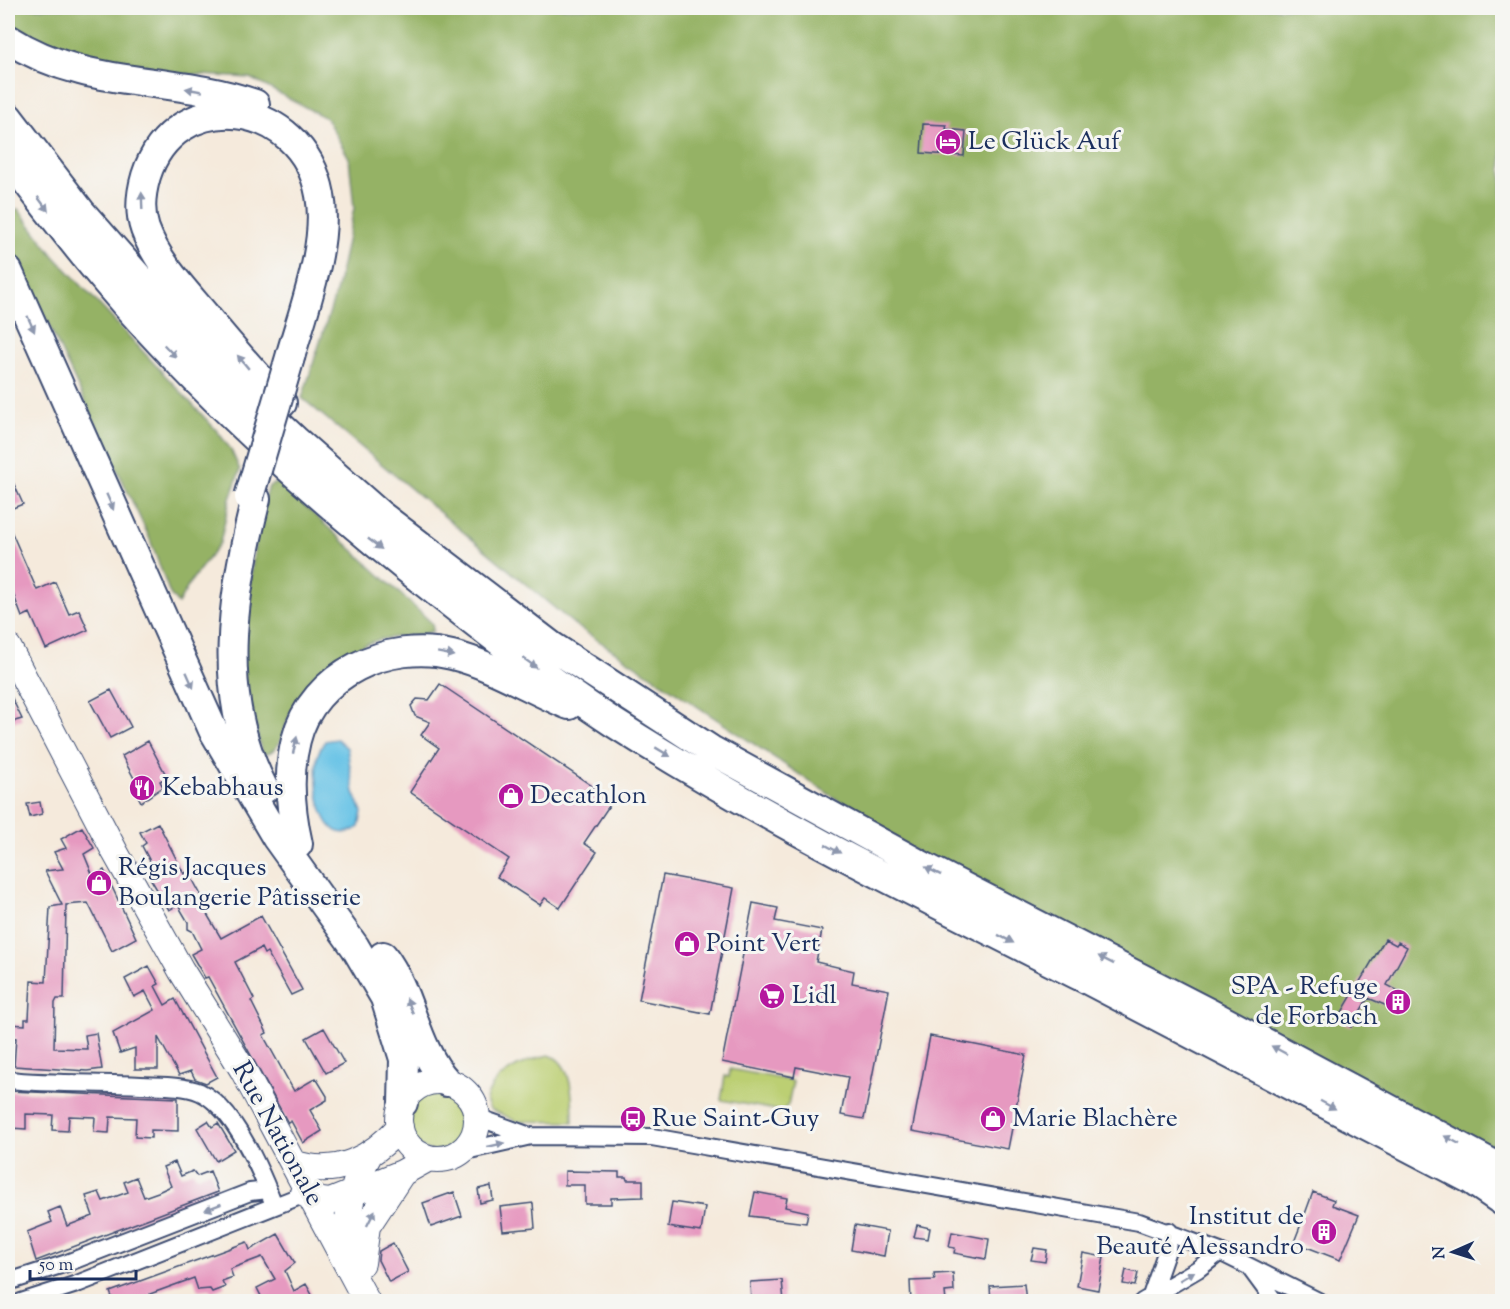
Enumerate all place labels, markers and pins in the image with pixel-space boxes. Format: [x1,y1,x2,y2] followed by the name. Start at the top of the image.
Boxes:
[968,124,1121,161] place label: Le Glück Auf
[933,127,963,157] hotel icon: Le Glück Auf
[162,770,284,807] place label: Kebabhaus
[127,773,157,803] restaurant icon: Kebabhaus
[530,778,647,815] place label: Decathlon
[496,781,526,811] shop icon: Decathlon
[118,850,361,917] place label: Régis Jacques Boulangerie Pâtisserie
[84,868,114,898] shop icon: Régis Jacques Boulangerie Pâtisserie
[706,926,820,963] place label: Point Vert
[672,929,702,959] shop icon: Point Vert
[1231,969,1378,1036] place label: SPA - Refuge de Forbach
[792,978,837,1015] place label: Lidl
[757,981,787,1011] supermarket icon: Lidl
[1383,987,1413,1017] building icon: SPA - Refuge de Forbach
[652,1101,819,1138] place label: Rue Saint-Guy
[1012,1101,1178,1138] place label: Marie Blachère
[618,1104,648,1134] bus stop icon: Rue Saint-Guy
[978,1104,1008,1134] shop icon: Marie Blachère
[1096,1199,1304,1266] place label: Institut de Beauté Alessandro
[1309,1217,1339,1247] building icon: Institut de Beauté Alessandro

